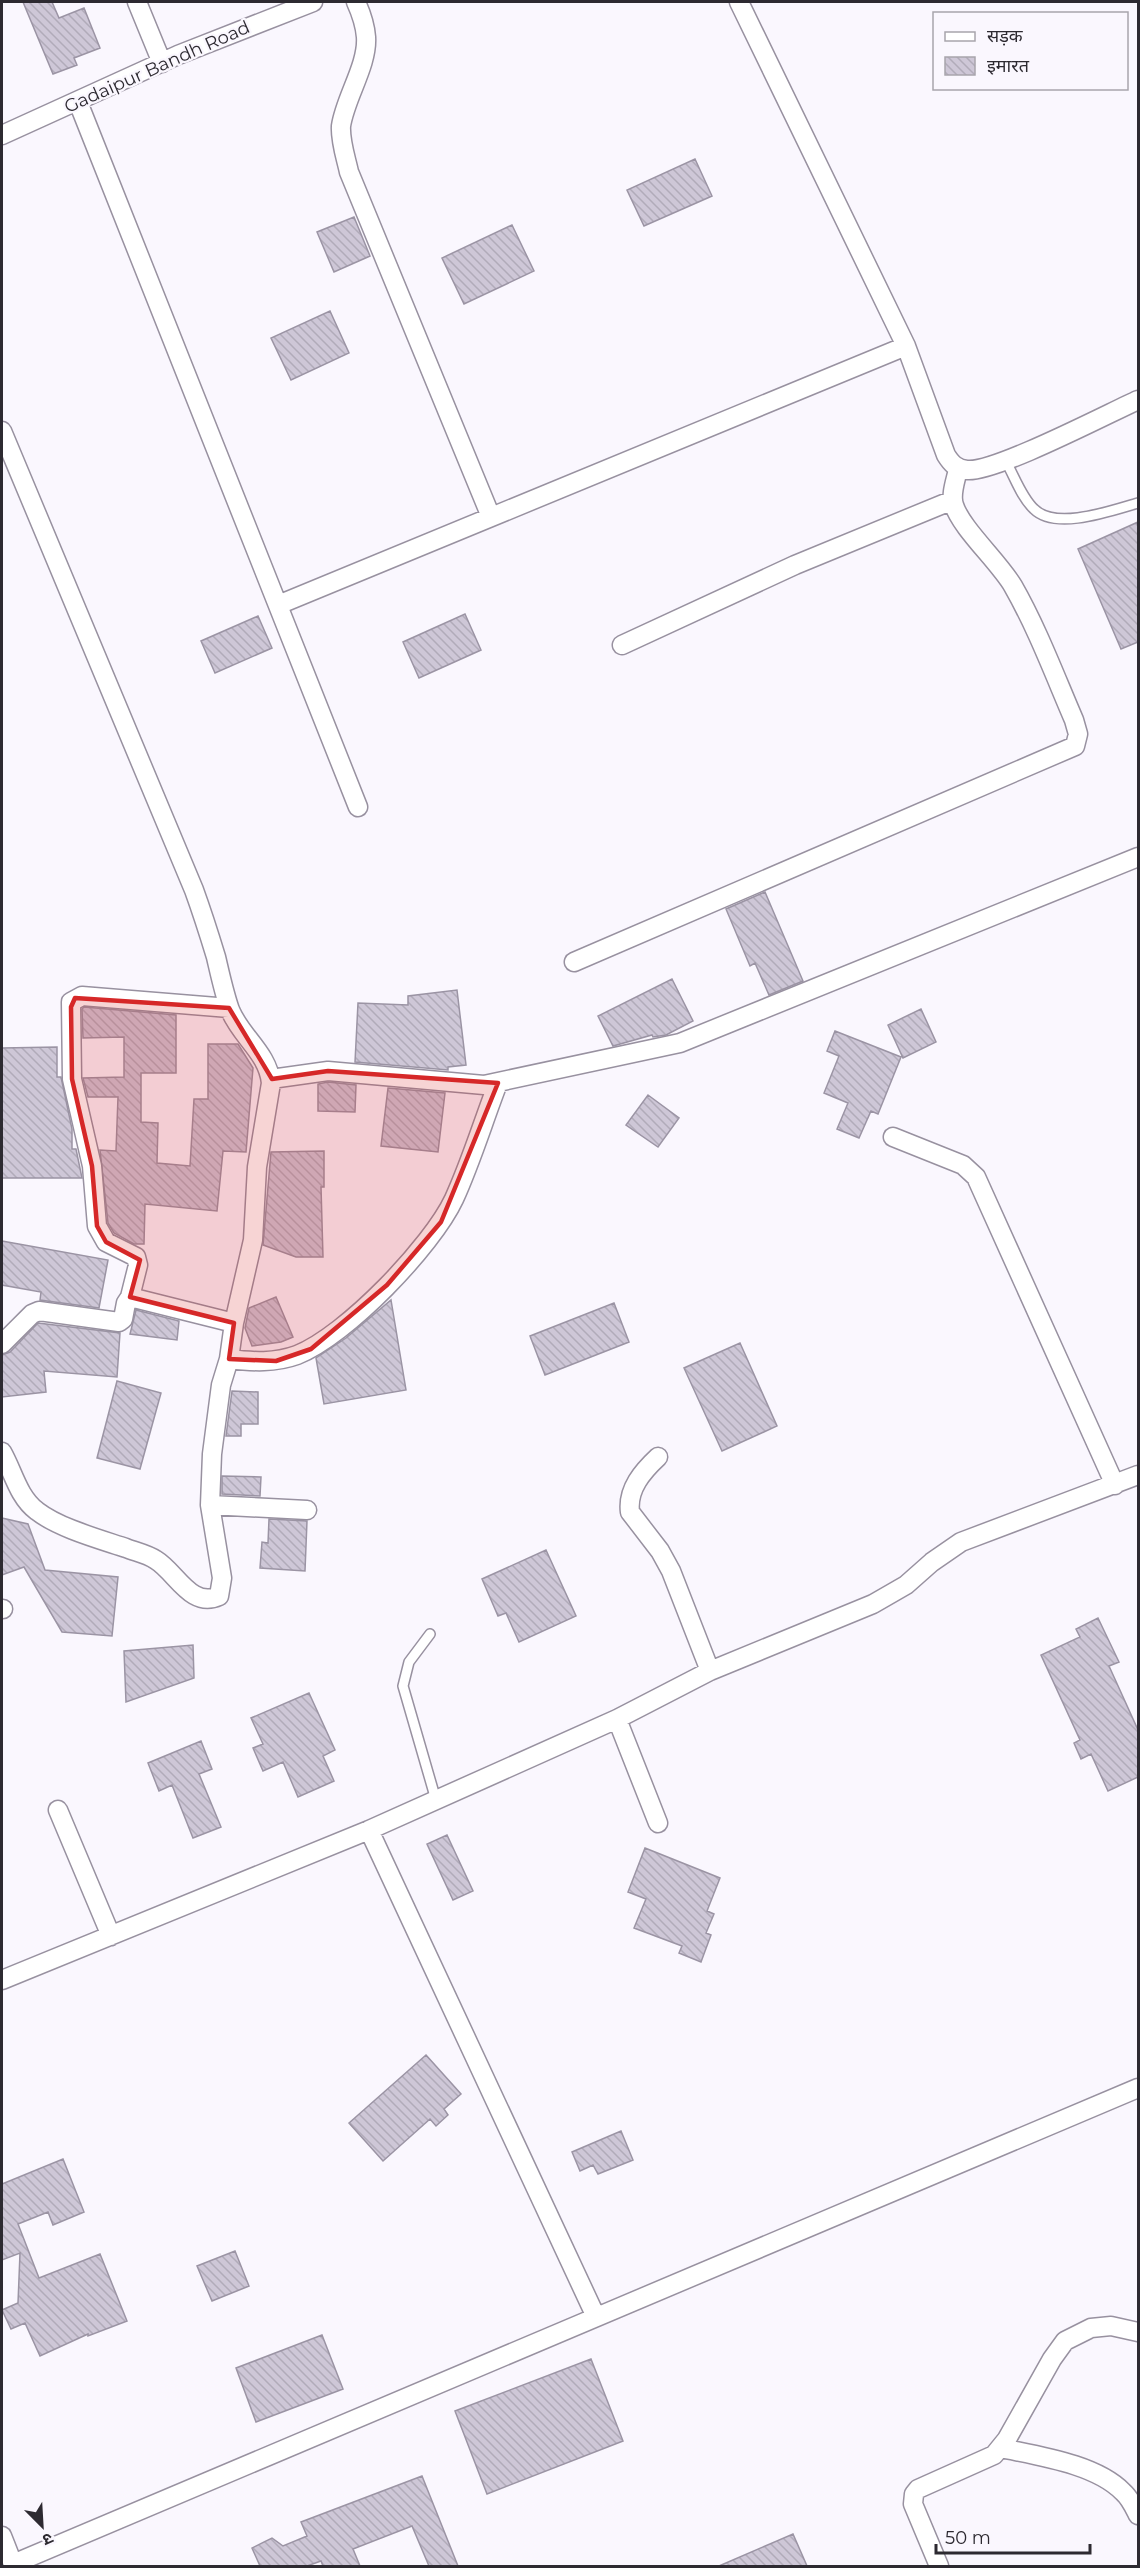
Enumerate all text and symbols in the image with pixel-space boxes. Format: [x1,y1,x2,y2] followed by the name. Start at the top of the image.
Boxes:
[933,12,1128,90] legend
[61,16,253,118] street label: Gadaipur Bandh Road
[987,25,1024,47] text: सड़क
[987,55,1030,77] text: इमारत
[12,2496,72,2556] north arrow
[936,2517,1090,2555] scale bar
[945,2527,991,2549] text: 50 m
[39,2529,56,2550] text: उ

